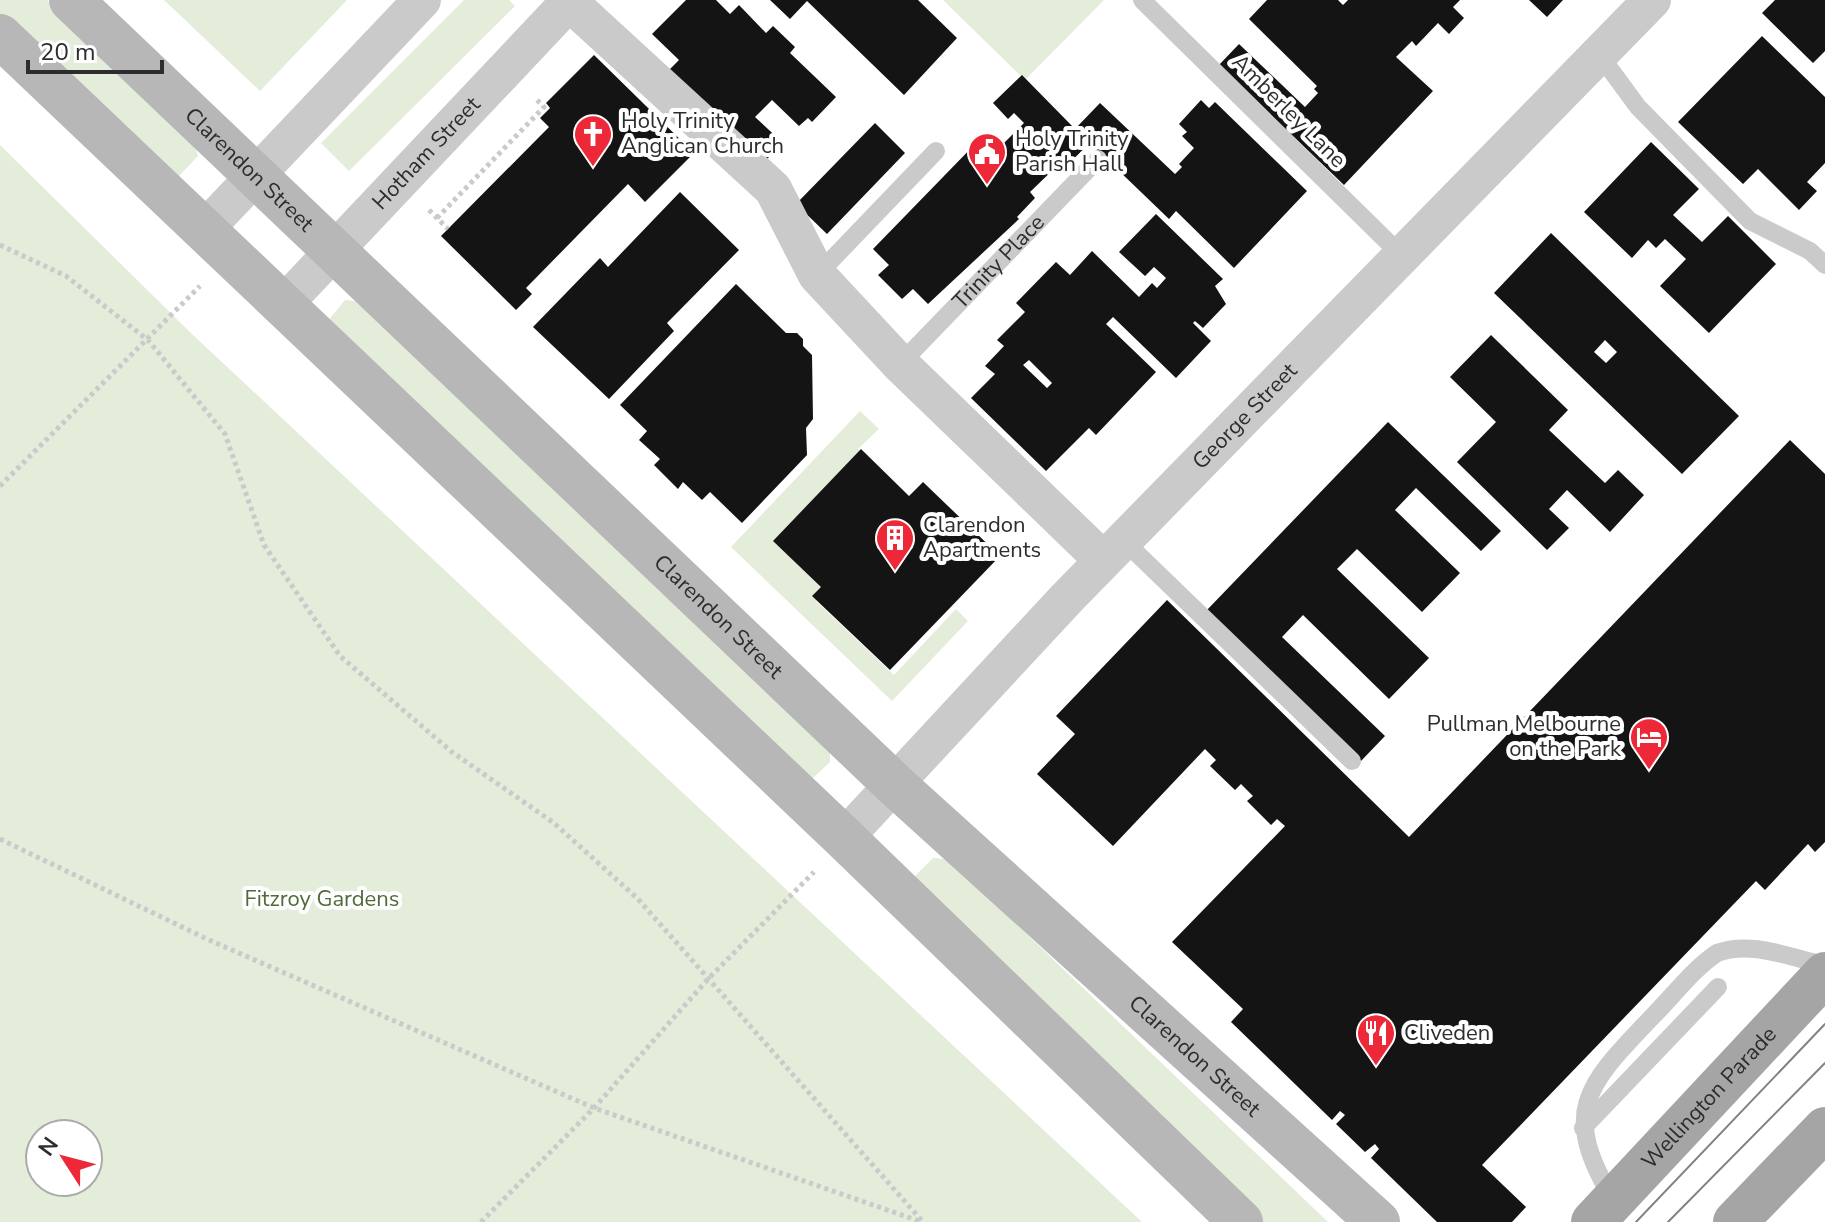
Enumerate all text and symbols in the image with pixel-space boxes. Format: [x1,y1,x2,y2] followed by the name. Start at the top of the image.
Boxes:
[28,24,162,74] scale bar
[40,36,96,68] text: 20 m
[1225,47,1353,175] street label: Amberley Lane
[365,90,487,216] street label: Hotham Street
[178,101,321,239] street label: Clarendon Street
[621,106,784,161] place label: Holy Trinity Anglican Church
[572,113,614,168] church icon: Holy Trinity Anglican Church
[1015,124,1129,179] place label: Holy Trinity Parish Hall
[966,131,1008,186] public building icon: Holy Trinity Parish Hall
[946,208,1051,316] street label: Trinity Place
[1186,356,1304,476] street label: George Street
[923,510,1041,565] place label: Clarendon Apartments
[874,517,916,572] building icon: Clarendon Apartments
[647,548,790,686] street label: Clarendon Street
[1427,709,1622,764] place label: Pullman Melbourne on the Park
[1628,716,1670,771] hotel icon: Pullman Melbourne on the Park
[245,884,399,914] park label: Fitzroy Gardens
[1122,988,1267,1124] street label: Clarendon Street
[1355,1012,1397,1067] restaurant icon: Cliveden
[1404,1018,1490,1048] place label: Cliveden
[1635,1020,1783,1176] street label: Wellington Parade
[24,1118,104,1198] north arrow
[32,1131,66,1162] text: N

